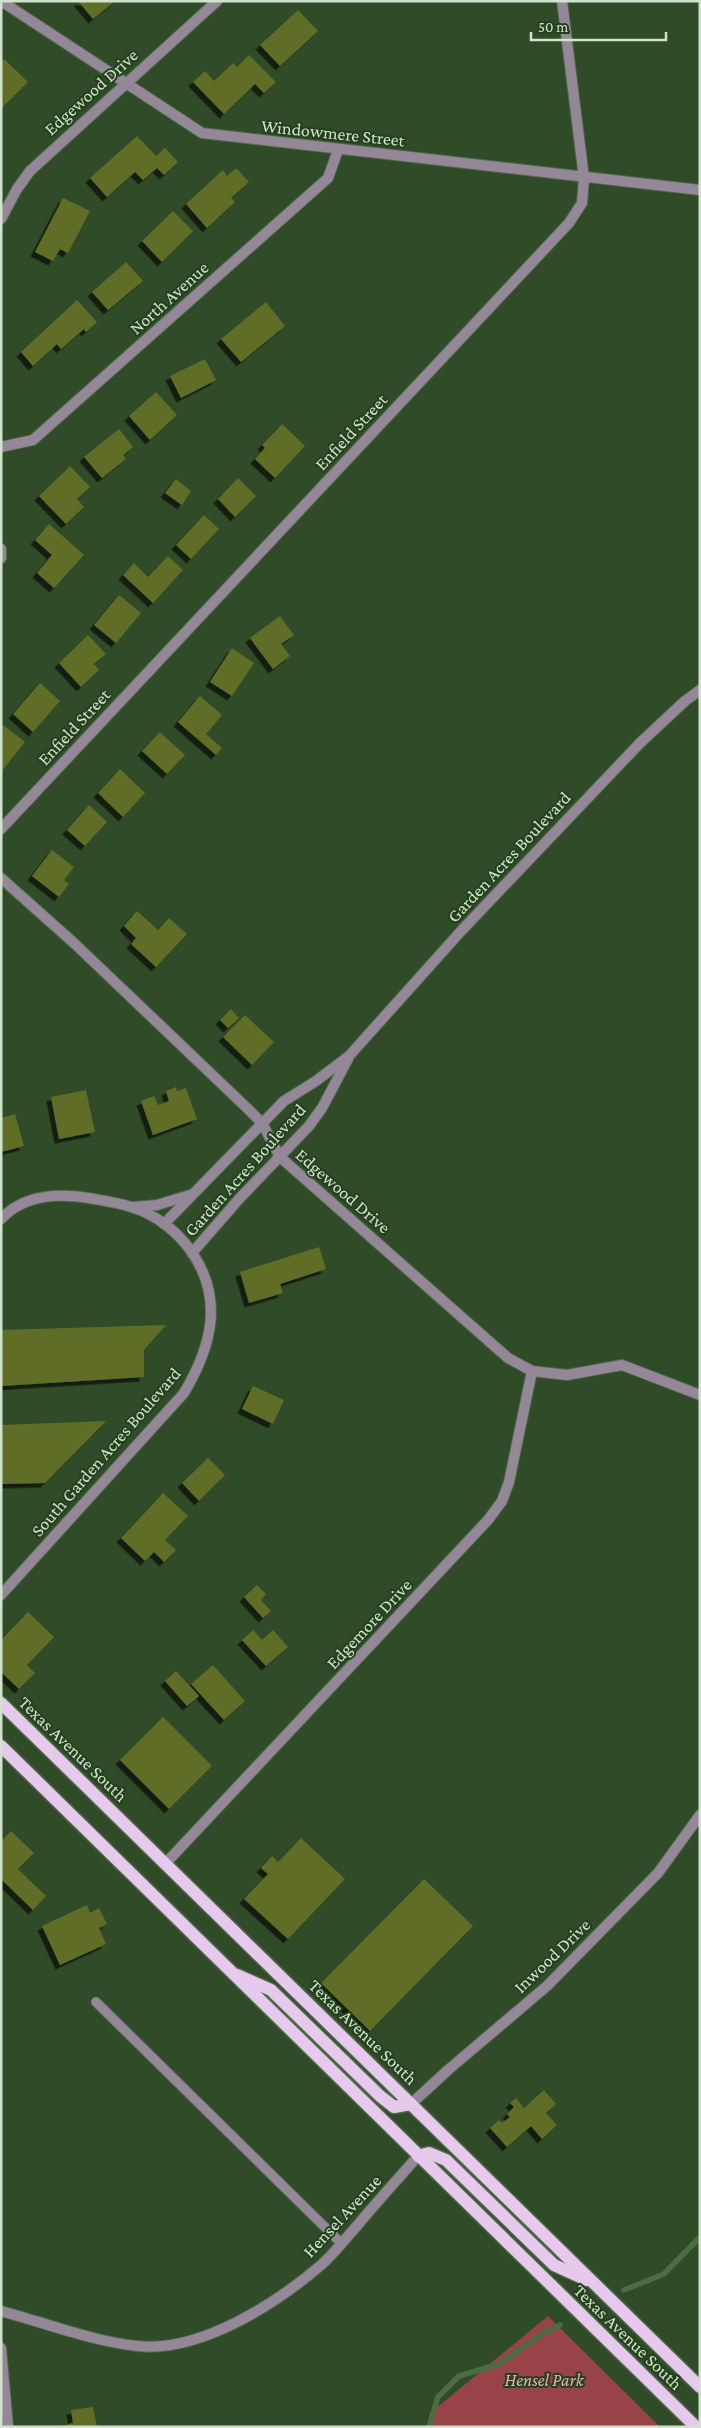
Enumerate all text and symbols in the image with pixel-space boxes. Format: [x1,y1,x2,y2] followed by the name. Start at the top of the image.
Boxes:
[531,10,666,42] scale bar
[538,19,568,35] text: 50 m
[40,45,142,139] street label: Edgewood Drive
[260,116,407,151] street label: Windowmere Street
[125,257,213,339] street label: North Avenue
[311,389,392,474] street label: Enfield Street
[34,684,115,769] street label: Enfield Street
[443,787,575,926] street label: Garden Acres Boulevard
[180,1099,310,1240] street label: Garden Acres Boulevard
[292,1145,394,1238] street label: Edgewood Drive
[27,1363,185,1540] street label: South Garden Acres Boulevard
[322,1575,416,1673] street label: Edgemore Drive
[15,1692,132,1806] street label: Texas Avenue South
[510,1915,594,1997] street label: Inwood Drive
[305,1975,422,2089] street label: Texas Avenue South
[299,2171,385,2261] street label: Hensel Avenue
[570,2280,687,2394] street label: Texas Avenue South
[504,2370,585,2390] park label: Hensel Park

